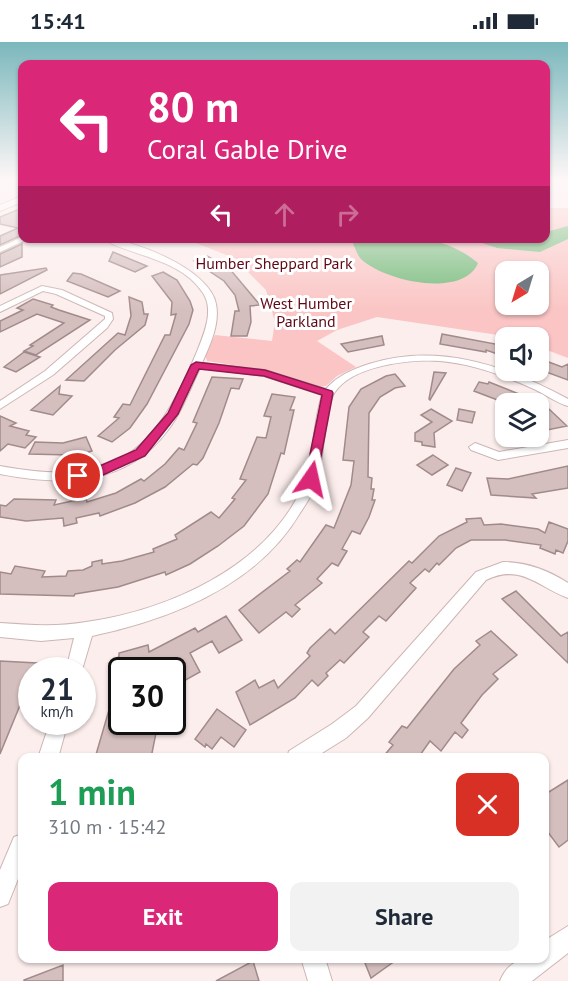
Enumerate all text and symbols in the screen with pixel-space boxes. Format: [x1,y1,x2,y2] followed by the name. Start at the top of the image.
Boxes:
[30,7,86,35] text: 15:41
[147,79,239,134] text: 80 m
[48,84,126,162] icon: left
[147,132,347,166] text: Coral Gable Drive
[205,198,238,231] icon: left
[268,198,301,231] icon: ahead
[331,198,364,231] icon: right
[195,253,353,273] park label: Humber Sheppard Park
[495,261,549,315] north arrow
[495,261,549,447] map controls
[260,293,352,331] park label: West Humber Parkland
[495,327,549,381] button: sound
[495,393,549,447] button: layers
[279,447,343,511] position arrow
[52,450,103,501] pin
[61,459,94,492] icon: arrive
[108,657,186,735] speed limit sign: 30
[40,669,74,708] text: 21
[41,702,73,721] text: km/h
[48,768,136,815] text: 1 min
[456,773,519,836] button: close
[48,814,166,840] text: 310 m · 15:42
[48,882,278,951] button: Exit
[290,882,519,951] button: Share

